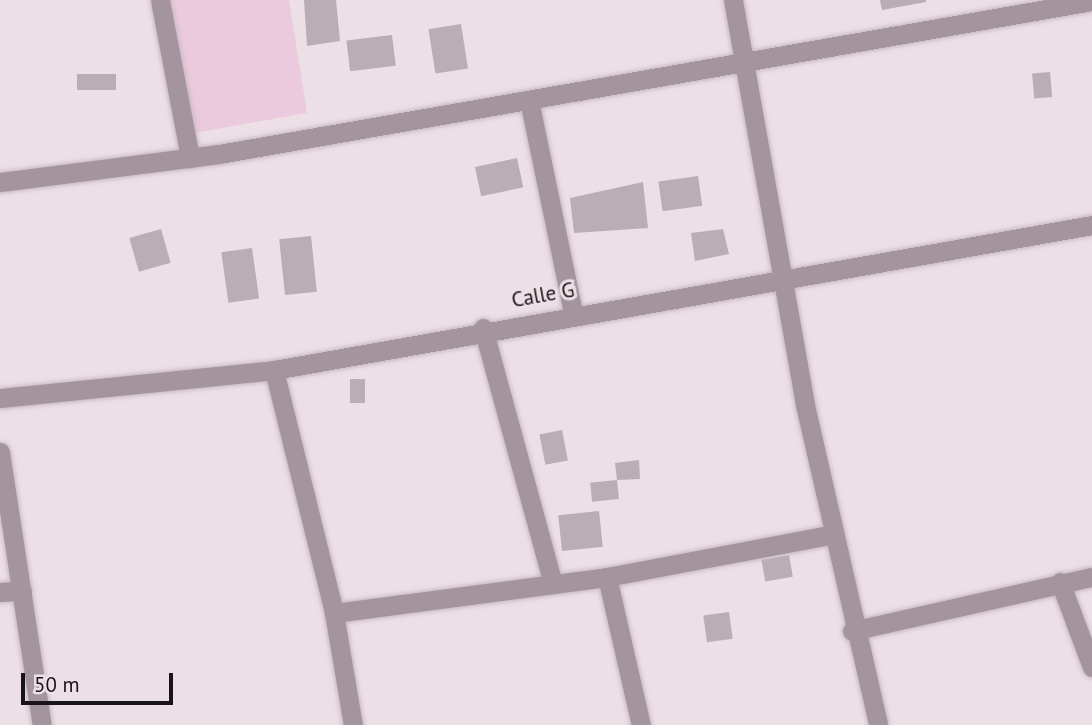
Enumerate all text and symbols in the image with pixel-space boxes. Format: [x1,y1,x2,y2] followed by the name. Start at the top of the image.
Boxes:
[510,277,576,313] street label: Calle G
[24,658,177,702] scale bar
[34,671,80,698] text: 50 m

